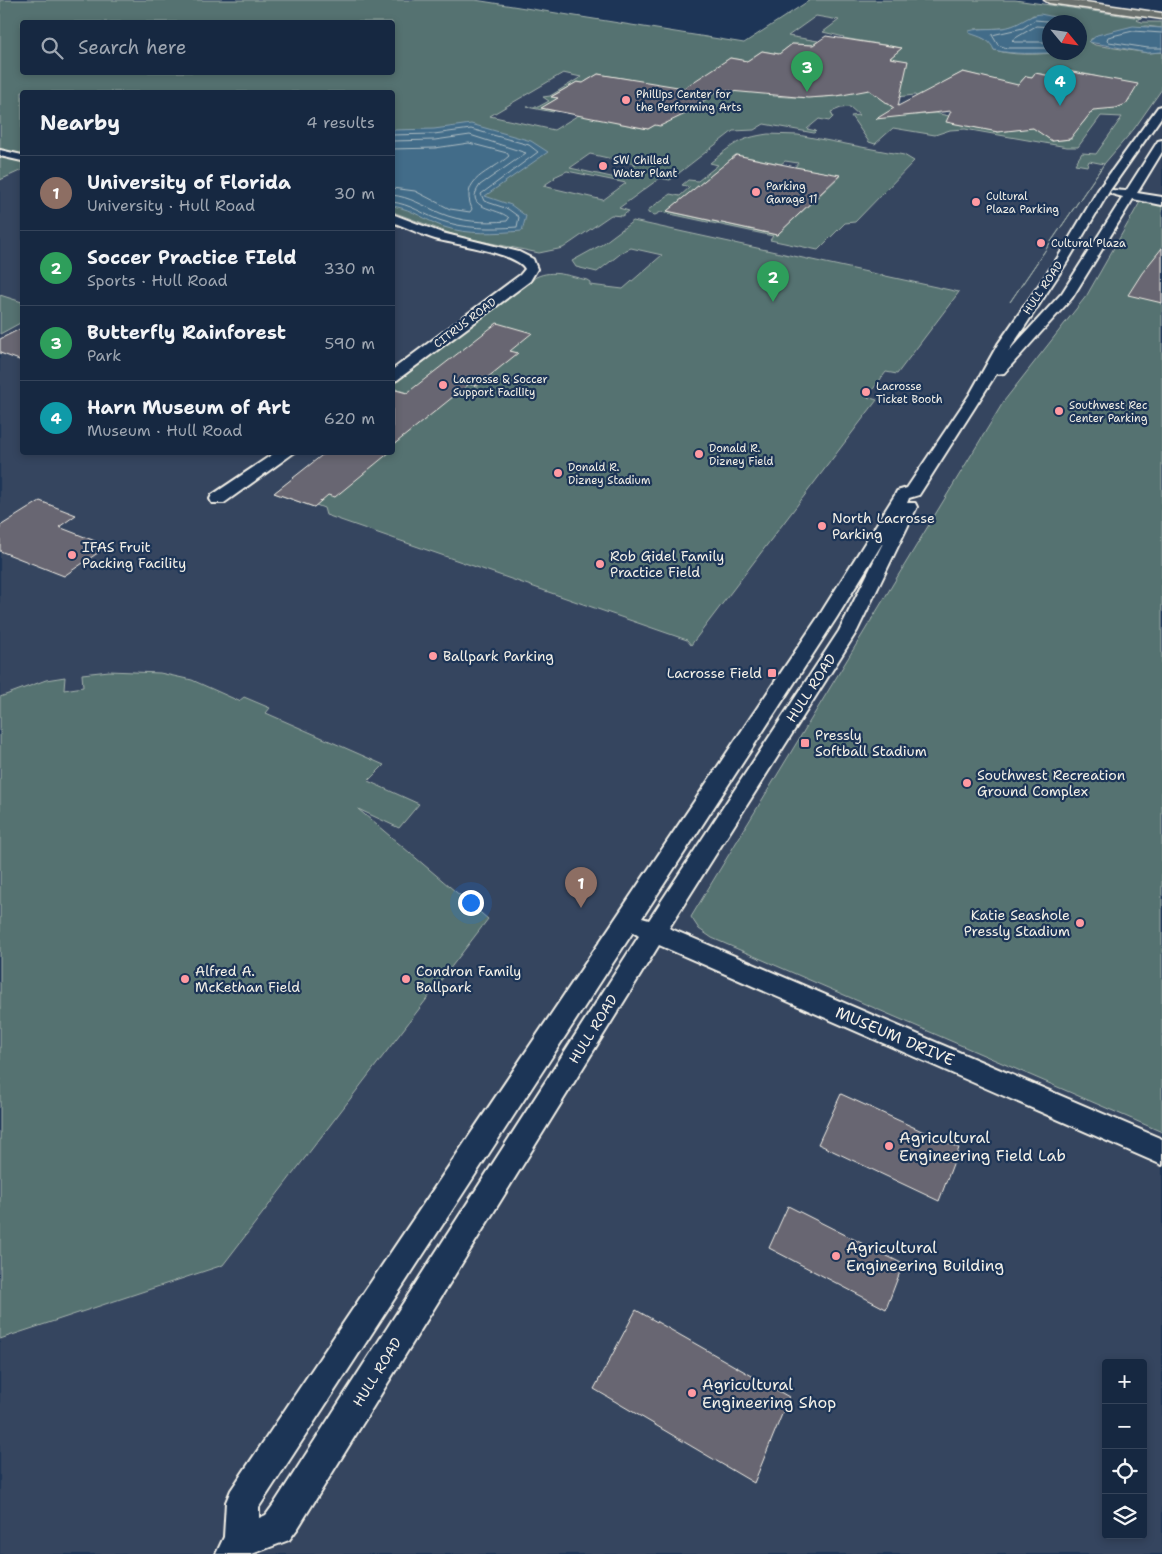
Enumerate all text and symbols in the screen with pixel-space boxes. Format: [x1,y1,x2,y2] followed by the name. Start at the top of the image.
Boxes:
[1042,15,1087,60] north arrow
[20,20,395,75] search box
[38,34,66,62] icon: search
[78,35,187,60] text: Search here
[791,51,823,92] pin: 3
[1044,65,1076,106] pin: 4
[636,87,742,115] place label: Phillips Center for the Performing Arts
[620,94,632,106] marker: Phillips Center for the Performing Arts
[40,109,120,137] text: Nearby
[306,112,375,133] text: 4 results
[613,153,677,181] place label: SW Chilled Water Plant
[597,160,609,172] marker: SW Chilled Water Plant
[87,170,291,195] text: University of Florida
[766,179,818,207] place label: Parking Garage 11
[52,183,60,204] text: 1
[334,183,375,204] text: 30 m
[750,186,762,198] marker: Parking Garage 11
[986,189,1059,217] place label: Cultural Plaza Parking
[87,195,255,216] text: University · Hull Road
[970,196,982,208] marker: Cultural Plaza Parking
[1051,236,1126,251] place label: Cultural Plaza
[1035,237,1047,249] marker: Cultural Plaza
[87,245,297,270] text: Soccer Practice FIeld
[50,258,62,279] text: 2
[323,258,375,279] text: 330 m
[1020,258,1066,318] street label: HULL ROAD
[757,261,789,302] pin: 2
[87,270,228,291] text: Sports · Hull Road
[431,295,499,351] street label: CITRUS ROAD
[87,320,286,345] text: Butterfly Rainforest
[50,333,62,354] text: 3
[325,333,375,354] text: 590 m
[87,345,121,366] text: Park
[453,372,548,400] place label: Lacrosse & Soccer Support Facility
[437,379,449,391] marker: Lacrosse & Soccer Support Facility
[876,379,943,407] place label: Lacrosse Ticket Booth
[860,386,872,398] marker: Lacrosse Ticket Booth
[87,395,290,420] text: Harn Museum of Art
[1069,398,1148,426] place label: Southwest Rec Center Parking
[1053,405,1065,417] marker: Southwest Rec Center Parking
[50,408,62,429] text: 4
[324,408,375,429] text: 620 m
[87,420,242,441] text: Museum · Hull Road
[709,441,774,469] place label: Donald R. Dizney Field
[693,448,705,460] marker: Donald R. Dizney Field
[568,460,651,488] place label: Donald R. Dizney Stadium
[552,467,564,479] marker: Donald R. Dizney Stadium
[832,509,935,543] place label: North Lacrosse Parking
[816,520,828,532] marker: North Lacrosse Parking
[82,538,186,572] place label: IFAS Fruit Packing Facility
[610,547,724,581] place label: Rob Gidel Family Practice Field
[66,549,78,561] marker: IFAS Fruit Packing Facility
[594,558,606,570] marker: Rob Gidel Family Practice Field
[443,647,554,665] place label: Ballpark Parking
[427,650,439,662] marker: Ballpark Parking
[782,650,840,726] street label: HULL ROAD
[667,664,762,682] place label: Lacrosse Field
[766,667,778,679] marker: Lacrosse Field
[815,726,927,760] place label: Pressly Softball Stadium
[799,737,811,749] marker: Pressly Softball Stadium
[977,766,1126,800] place label: Southwest Recreation Ground Complex
[961,777,973,789] marker: Southwest Recreation Ground Complex
[565,867,597,908] pin: 1
[458,890,484,916] your location
[964,906,1070,940] place label: Katie Seashole Pressly Stadium
[1074,917,1086,929] marker: Katie Seashole Pressly Stadium
[195,962,300,996] place label: Alfred A. McKethan Field
[416,962,521,996] place label: Condron Family Ballpark
[179,973,191,985] marker: Alfred A. McKethan Field
[400,973,412,985] marker: Condron Family Ballpark
[565,991,621,1067] street label: HULL ROAD
[832,1001,958,1071] street label: MUSEUM DRIVE
[899,1127,1066,1166] place label: Agricultural Engineering Field Lab
[883,1140,895,1152] marker: Agricultural Engineering Field Lab
[846,1237,1004,1276] place label: Agricultural Engineering Building
[830,1250,842,1262] marker: Agricultural Engineering Building
[349,1334,405,1410] street label: HULL ROAD
[1102,1359,1147,1539] map controls
[1102,1359,1147,1404] button: +
[702,1374,836,1413] place label: Agricultural Engineering Shop
[686,1387,698,1399] marker: Agricultural Engineering Shop
[1102,1404,1147,1449] button: −
[1102,1449,1147,1494] button: locate
[1102,1494,1147,1539] button: layers

